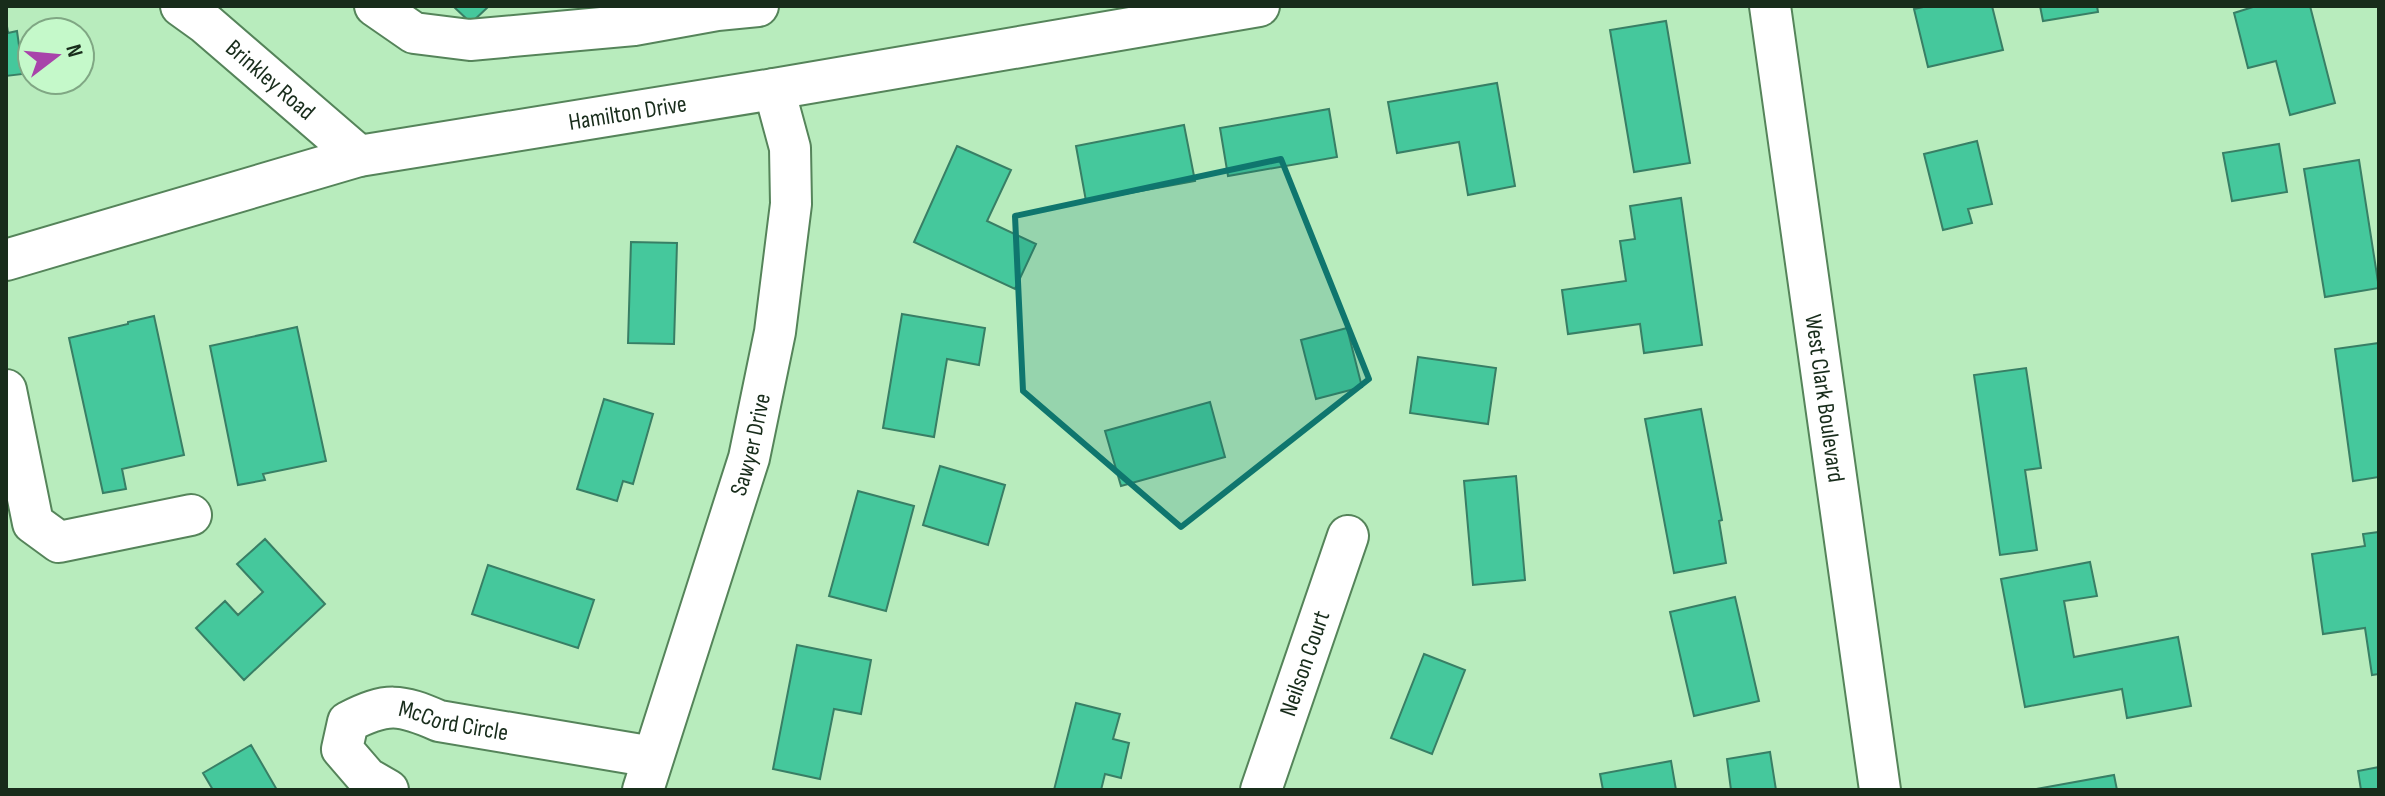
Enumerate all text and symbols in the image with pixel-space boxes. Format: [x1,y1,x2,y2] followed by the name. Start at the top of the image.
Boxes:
[16,16,96,96] north arrow
[220,34,321,126] street label: Brinkley Road
[59,42,88,60] text: N
[567,89,689,137] street label: Hamilton Drive
[1798,312,1851,484] street label: West Clark Boulevard
[724,391,777,499] street label: Sawyer Drive
[1273,607,1336,720] street label: Neilson Court
[396,694,510,747] street label: McCord Circle

